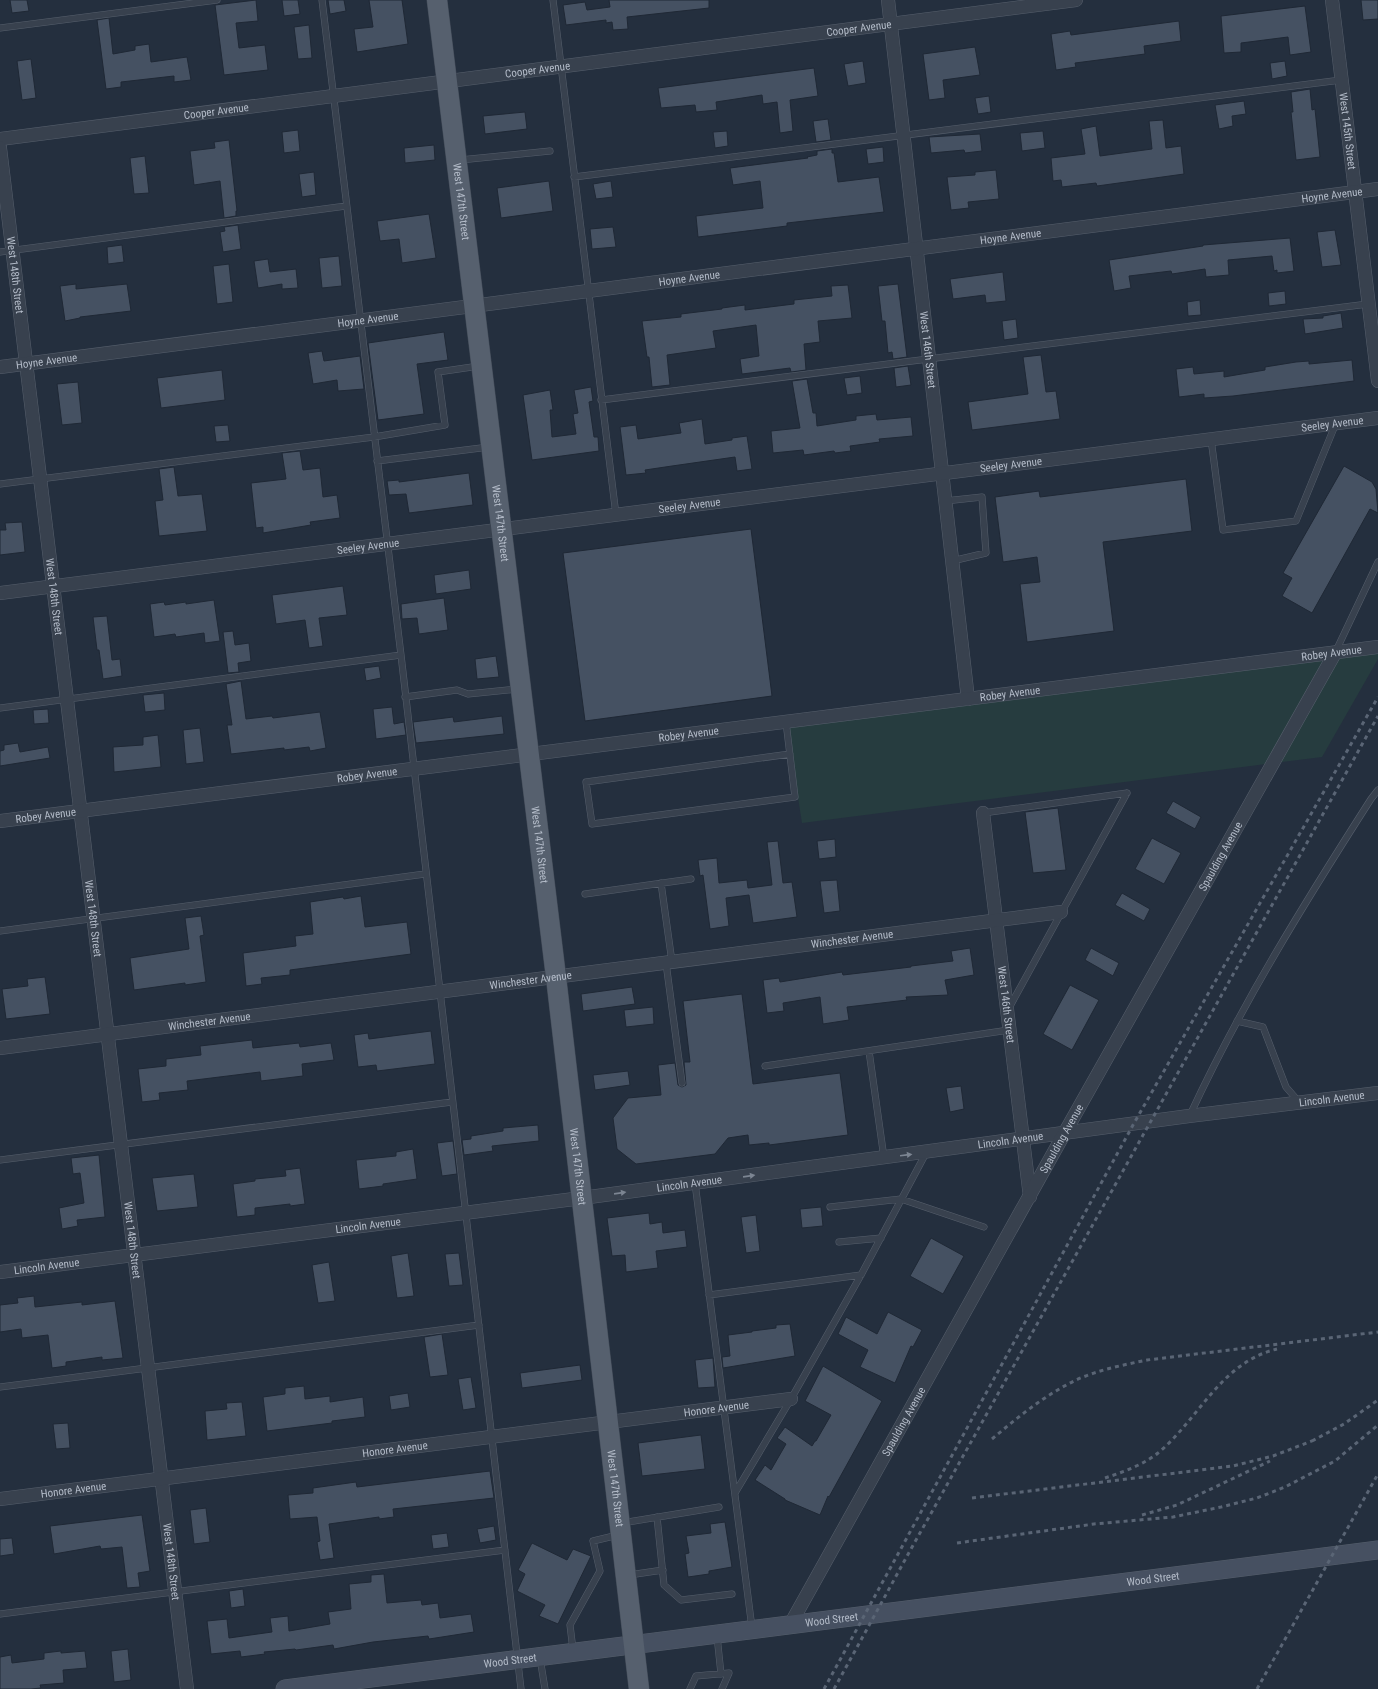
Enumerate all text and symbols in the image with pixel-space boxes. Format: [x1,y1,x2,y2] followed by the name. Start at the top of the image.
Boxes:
[826,18,892,39] street label: Cooper Avenue
[504,59,571,81] street label: Cooper Avenue
[1336,92,1358,170] street label: West 145th Street
[183,101,250,122] street label: Cooper Avenue
[450,162,472,241] street label: West 147th Street
[1301,185,1363,206] street label: Hoyne Avenue
[979,227,1042,247] street label: Hoyne Avenue
[4,236,26,314] street label: West 148th Street
[658,268,721,289] street label: Hoyne Avenue
[337,310,399,330] street label: Hoyne Avenue
[917,311,938,389] street label: West 146th Street
[15,351,78,372] street label: Hoyne Avenue
[1301,414,1364,435] street label: Seeley Avenue
[979,455,1043,476] street label: Seeley Avenue
[489,484,511,562] street label: West 147th Street
[658,496,721,516] street label: Seeley Avenue
[336,536,400,557] street label: Seeley Avenue
[43,558,65,636] street label: West 148th Street
[1301,643,1362,664] street label: Robey Avenue
[979,684,1041,704] street label: Robey Avenue
[658,724,720,745] street label: Robey Avenue
[336,765,398,785] street label: Robey Avenue
[15,805,77,826] street label: Robey Avenue
[528,806,551,884] street label: West 147th Street
[1196,820,1246,893] street label: Spaulding Avenue
[82,879,104,958] street label: West 148th Street
[810,928,894,951] street label: Winchester Avenue
[995,965,1017,1044] street label: West 146th Street
[489,969,573,992] street label: Winchester Avenue
[167,1010,251,1033] street label: Winchester Avenue
[1298,1089,1365,1110] street label: Lincoln Avenue
[1037,1102,1086,1176] street label: Spaulding Avenue
[567,1127,589,1206] street label: West 147th Street
[977,1130,1044,1151] street label: Lincoln Avenue
[900,1152,912,1158] one-way arrow
[656,1173,723,1195] street label: Lincoln Avenue
[743,1173,755,1179] one-way arrow
[614,1190,627,1196] one-way arrow
[121,1201,143,1279] street label: West 148th Street
[335,1215,402,1236] street label: Lincoln Avenue
[13,1256,80,1277] street label: Lincoln Avenue
[879,1385,928,1459] street label: Spaulding Avenue
[683,1398,750,1420] street label: Honore Avenue
[361,1439,428,1460] street label: Honore Avenue
[604,1449,626,1528] street label: West 147th Street
[40,1480,107,1501] street label: Honore Avenue
[160,1522,182,1601] street label: West 148th Street
[1126,1569,1180,1589] street label: Wood Street
[805,1610,859,1630] street label: Wood Street
[483,1651,537,1671] street label: Wood Street

